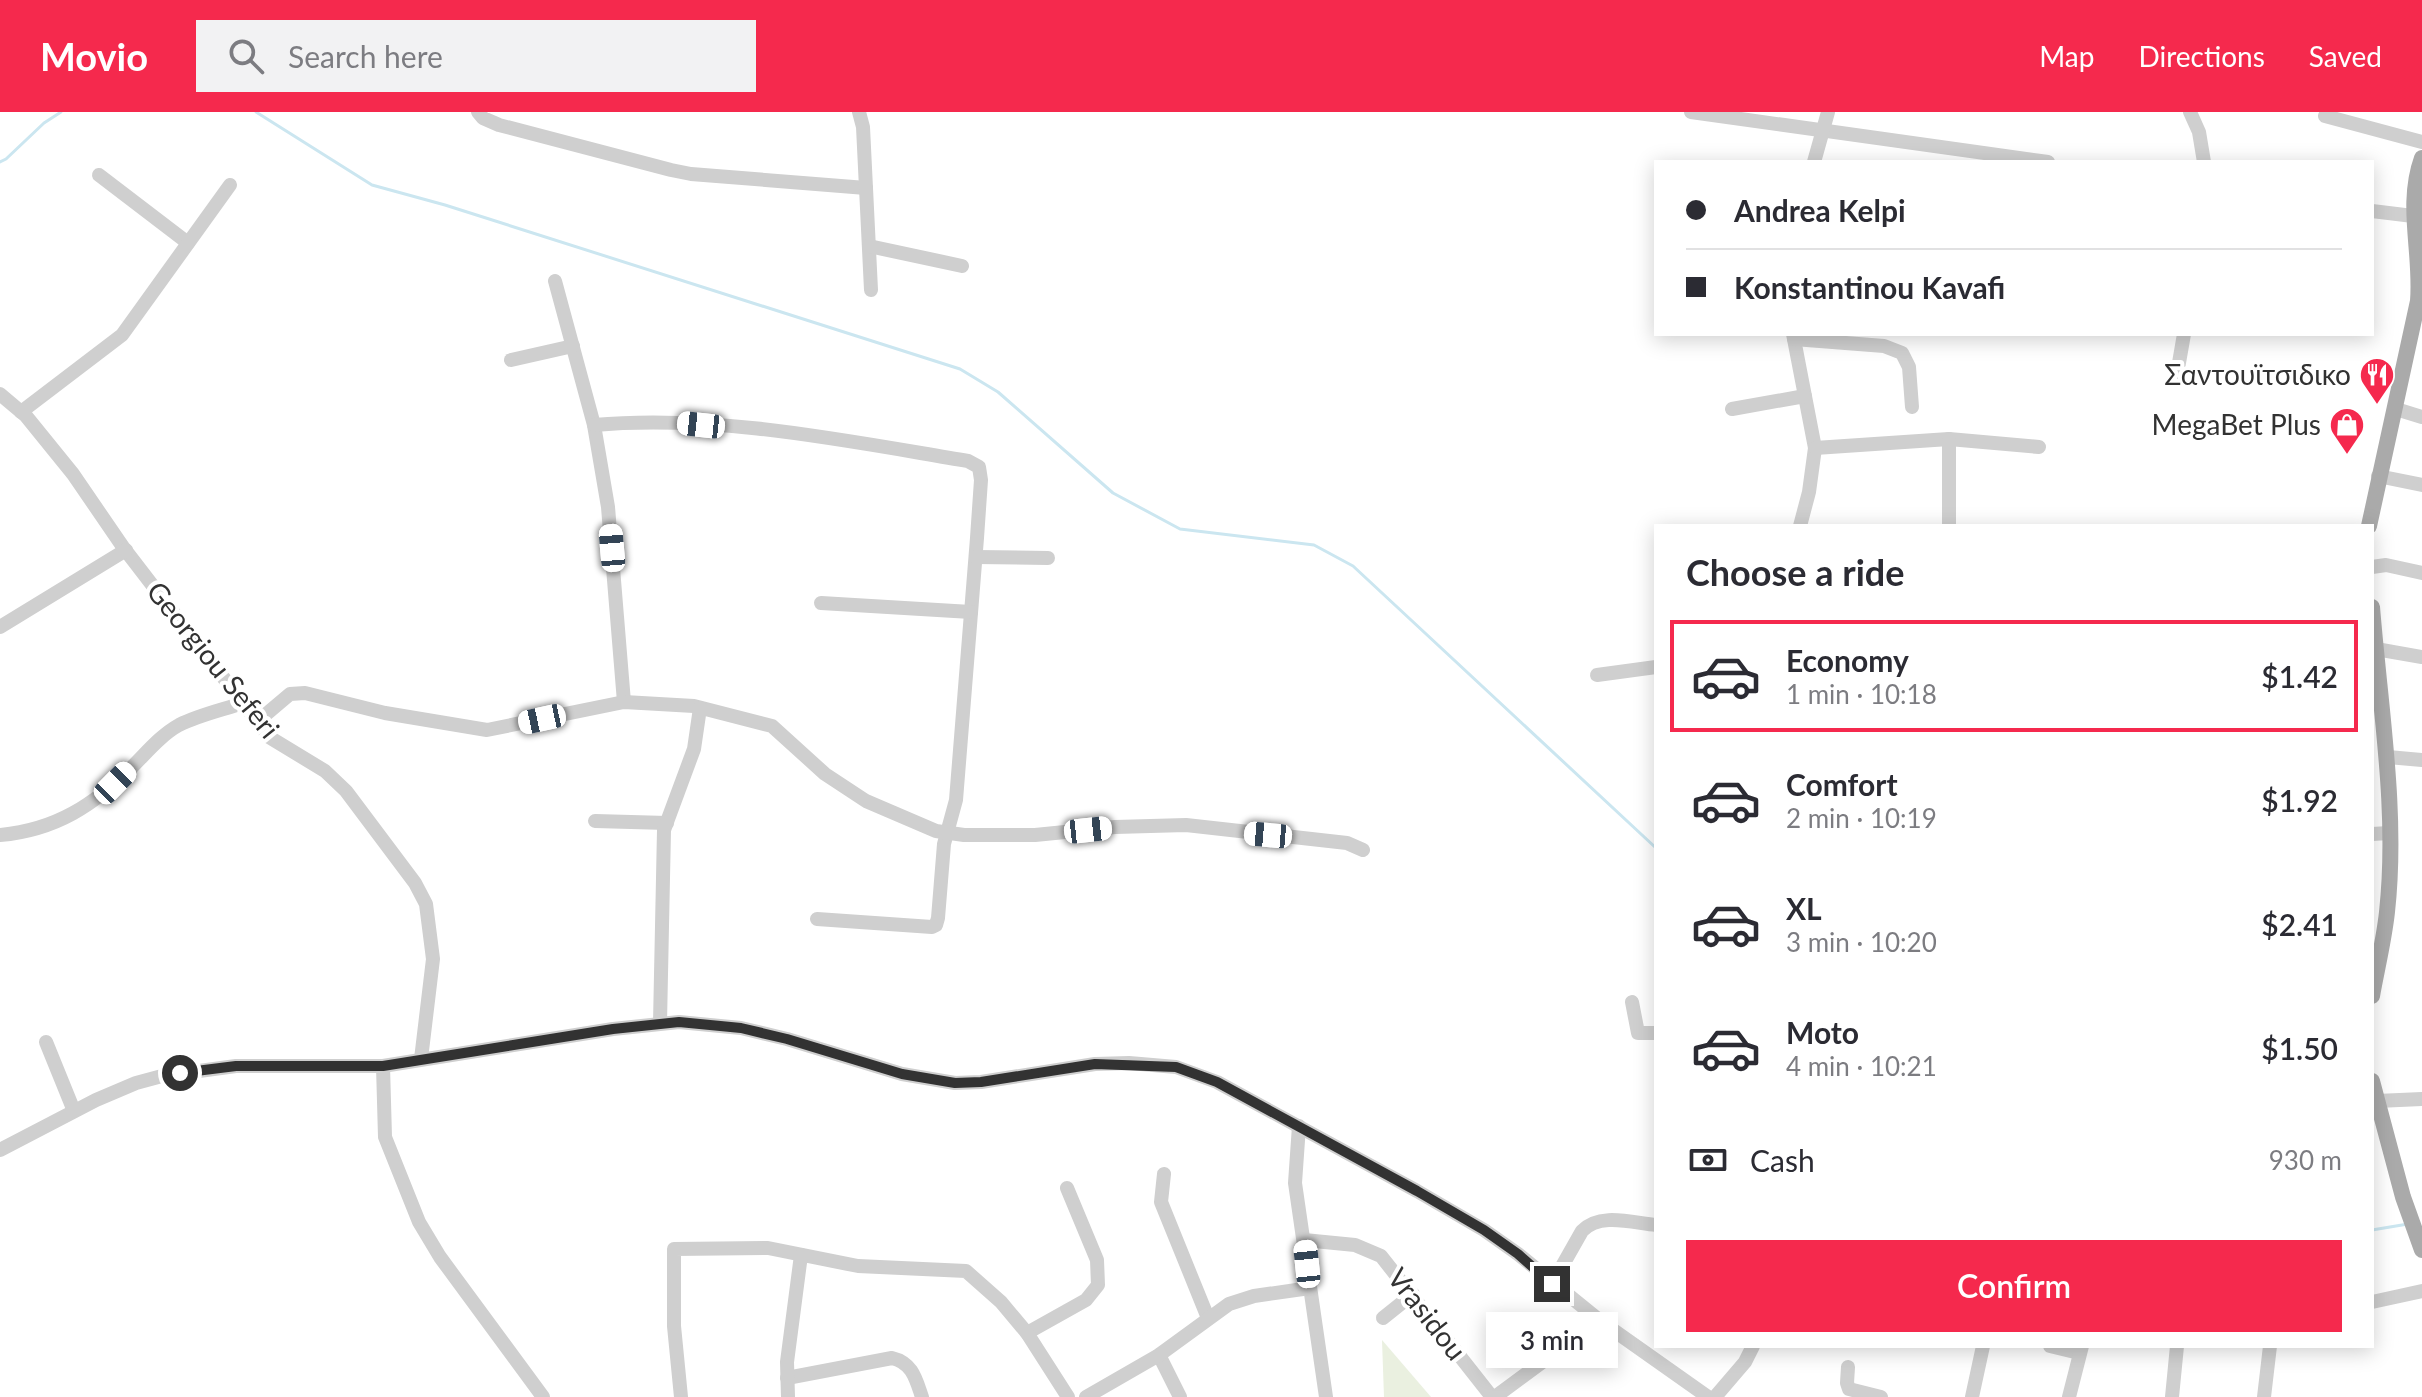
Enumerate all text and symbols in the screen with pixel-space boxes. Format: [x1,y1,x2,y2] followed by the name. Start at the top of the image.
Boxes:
[196,20,756,92] search box
[40,33,148,79] text: Movio
[224,34,268,78] icon: search
[288,38,443,74] text: Search here
[2039,39,2094,73] text: Map
[2138,39,2265,73] text: Directions
[2309,39,2382,73] text: Saved
[1734,192,1906,228] text: Andrea Kelpi
[1734,269,2005,305] text: Konstantinou Kavafi
[2358,356,2396,406] restaurant icon: Σαντουϊτσιδικο
[2164,357,2351,391] place label: Σαντουϊτσιδικο
[2328,406,2366,456] shop icon: MegaBet Plus
[2152,407,2321,441] place label: MegaBet Plus
[676,411,726,439] car
[598,523,626,573] car
[1686,550,1905,594] text: Choose a ride
[140,574,287,745] street label: Georgiou Seferi
[1690,640,1762,712] icon: car
[1786,642,1909,678] text: Economy
[2261,658,2338,694] text: $1.42
[1786,678,1937,710] text: 1 min · 10:18
[516,702,568,736] car
[90,758,140,808] car
[1690,764,1762,836] icon: car
[1786,766,1898,802] text: Comfort
[2261,782,2338,818] text: $1.92
[1786,802,1937,834] text: 2 min · 10:19
[1063,816,1113,844] car
[1243,821,1293,849] car
[1690,888,1762,960] icon: car
[1786,890,1822,926] text: XL
[2261,906,2338,942] text: $2.41
[1786,926,1937,958] text: 3 min · 10:20
[1690,1012,1762,1084] icon: car
[1786,1014,1859,1050] text: Moto
[2261,1030,2338,1066] text: $1.50
[1786,1050,1937,1082] text: 4 min · 10:21
[162,1055,198,1091] route start
[1686,1138,1730,1182] icon: cash
[1750,1142,1815,1178] text: Cash
[2269,1144,2342,1176] text: 930 m
[1293,1239,1321,1289] car
[1686,1240,2342,1332] button: Confirm
[1381,1261,1474,1366] street label: Vrasidou
[1534,1266,1570,1302] route end
[1486,1312,1618,1368] callout: 3 min
[1520,1324,1584,1356] text: 3 min

